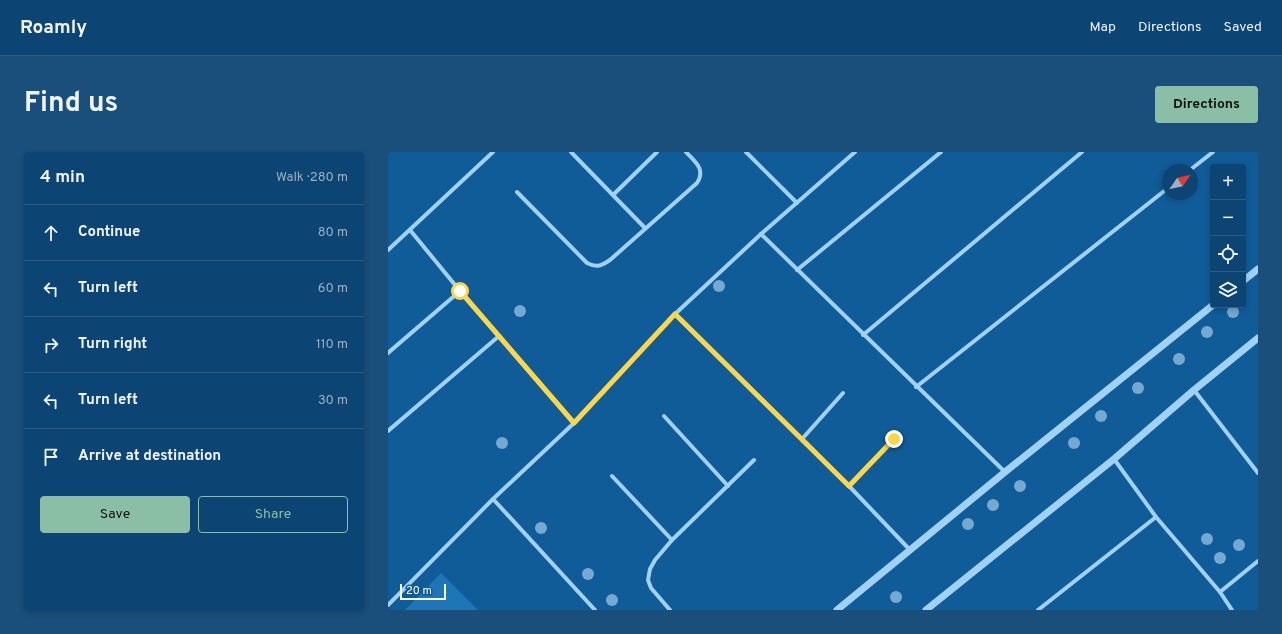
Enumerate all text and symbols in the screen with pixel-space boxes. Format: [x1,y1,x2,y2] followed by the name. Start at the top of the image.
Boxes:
[20,16,87,40] text: Roamly
[1090,19,1116,36] text: Map
[1138,19,1202,36] text: Directions
[1224,19,1262,36] text: Saved
[24,86,118,122] text: Find us
[1155,86,1258,123] button: Directions
[1162,164,1198,200] north arrow
[1210,164,1246,308] map controls
[1210,164,1246,200] button: +
[40,167,85,189] text: 4 min
[276,170,348,186] text: Walk · 280 m
[1210,200,1246,236] button: −
[40,222,62,244] icon: ahead
[78,223,140,242] text: Continue
[318,225,348,241] text: 80 m
[1210,236,1246,272] button: locate
[1210,272,1246,308] button: layers
[40,278,62,300] icon: left
[78,279,138,298] text: Turn left
[318,281,348,297] text: 60 m
[451,282,469,300] route start
[40,334,62,356] icon: right
[78,335,147,354] text: Turn right
[316,337,348,353] text: 110 m
[40,390,62,412] icon: left
[78,391,138,410] text: Turn left
[318,393,348,409] text: 30 m
[885,430,903,448] route end
[40,446,62,468] icon: arrive
[78,447,221,466] text: Arrive at destination
[40,496,190,533] button: Save
[198,496,348,533] button: Share
[400,582,446,601] scale bar
[406,584,432,598] text: 20 m

